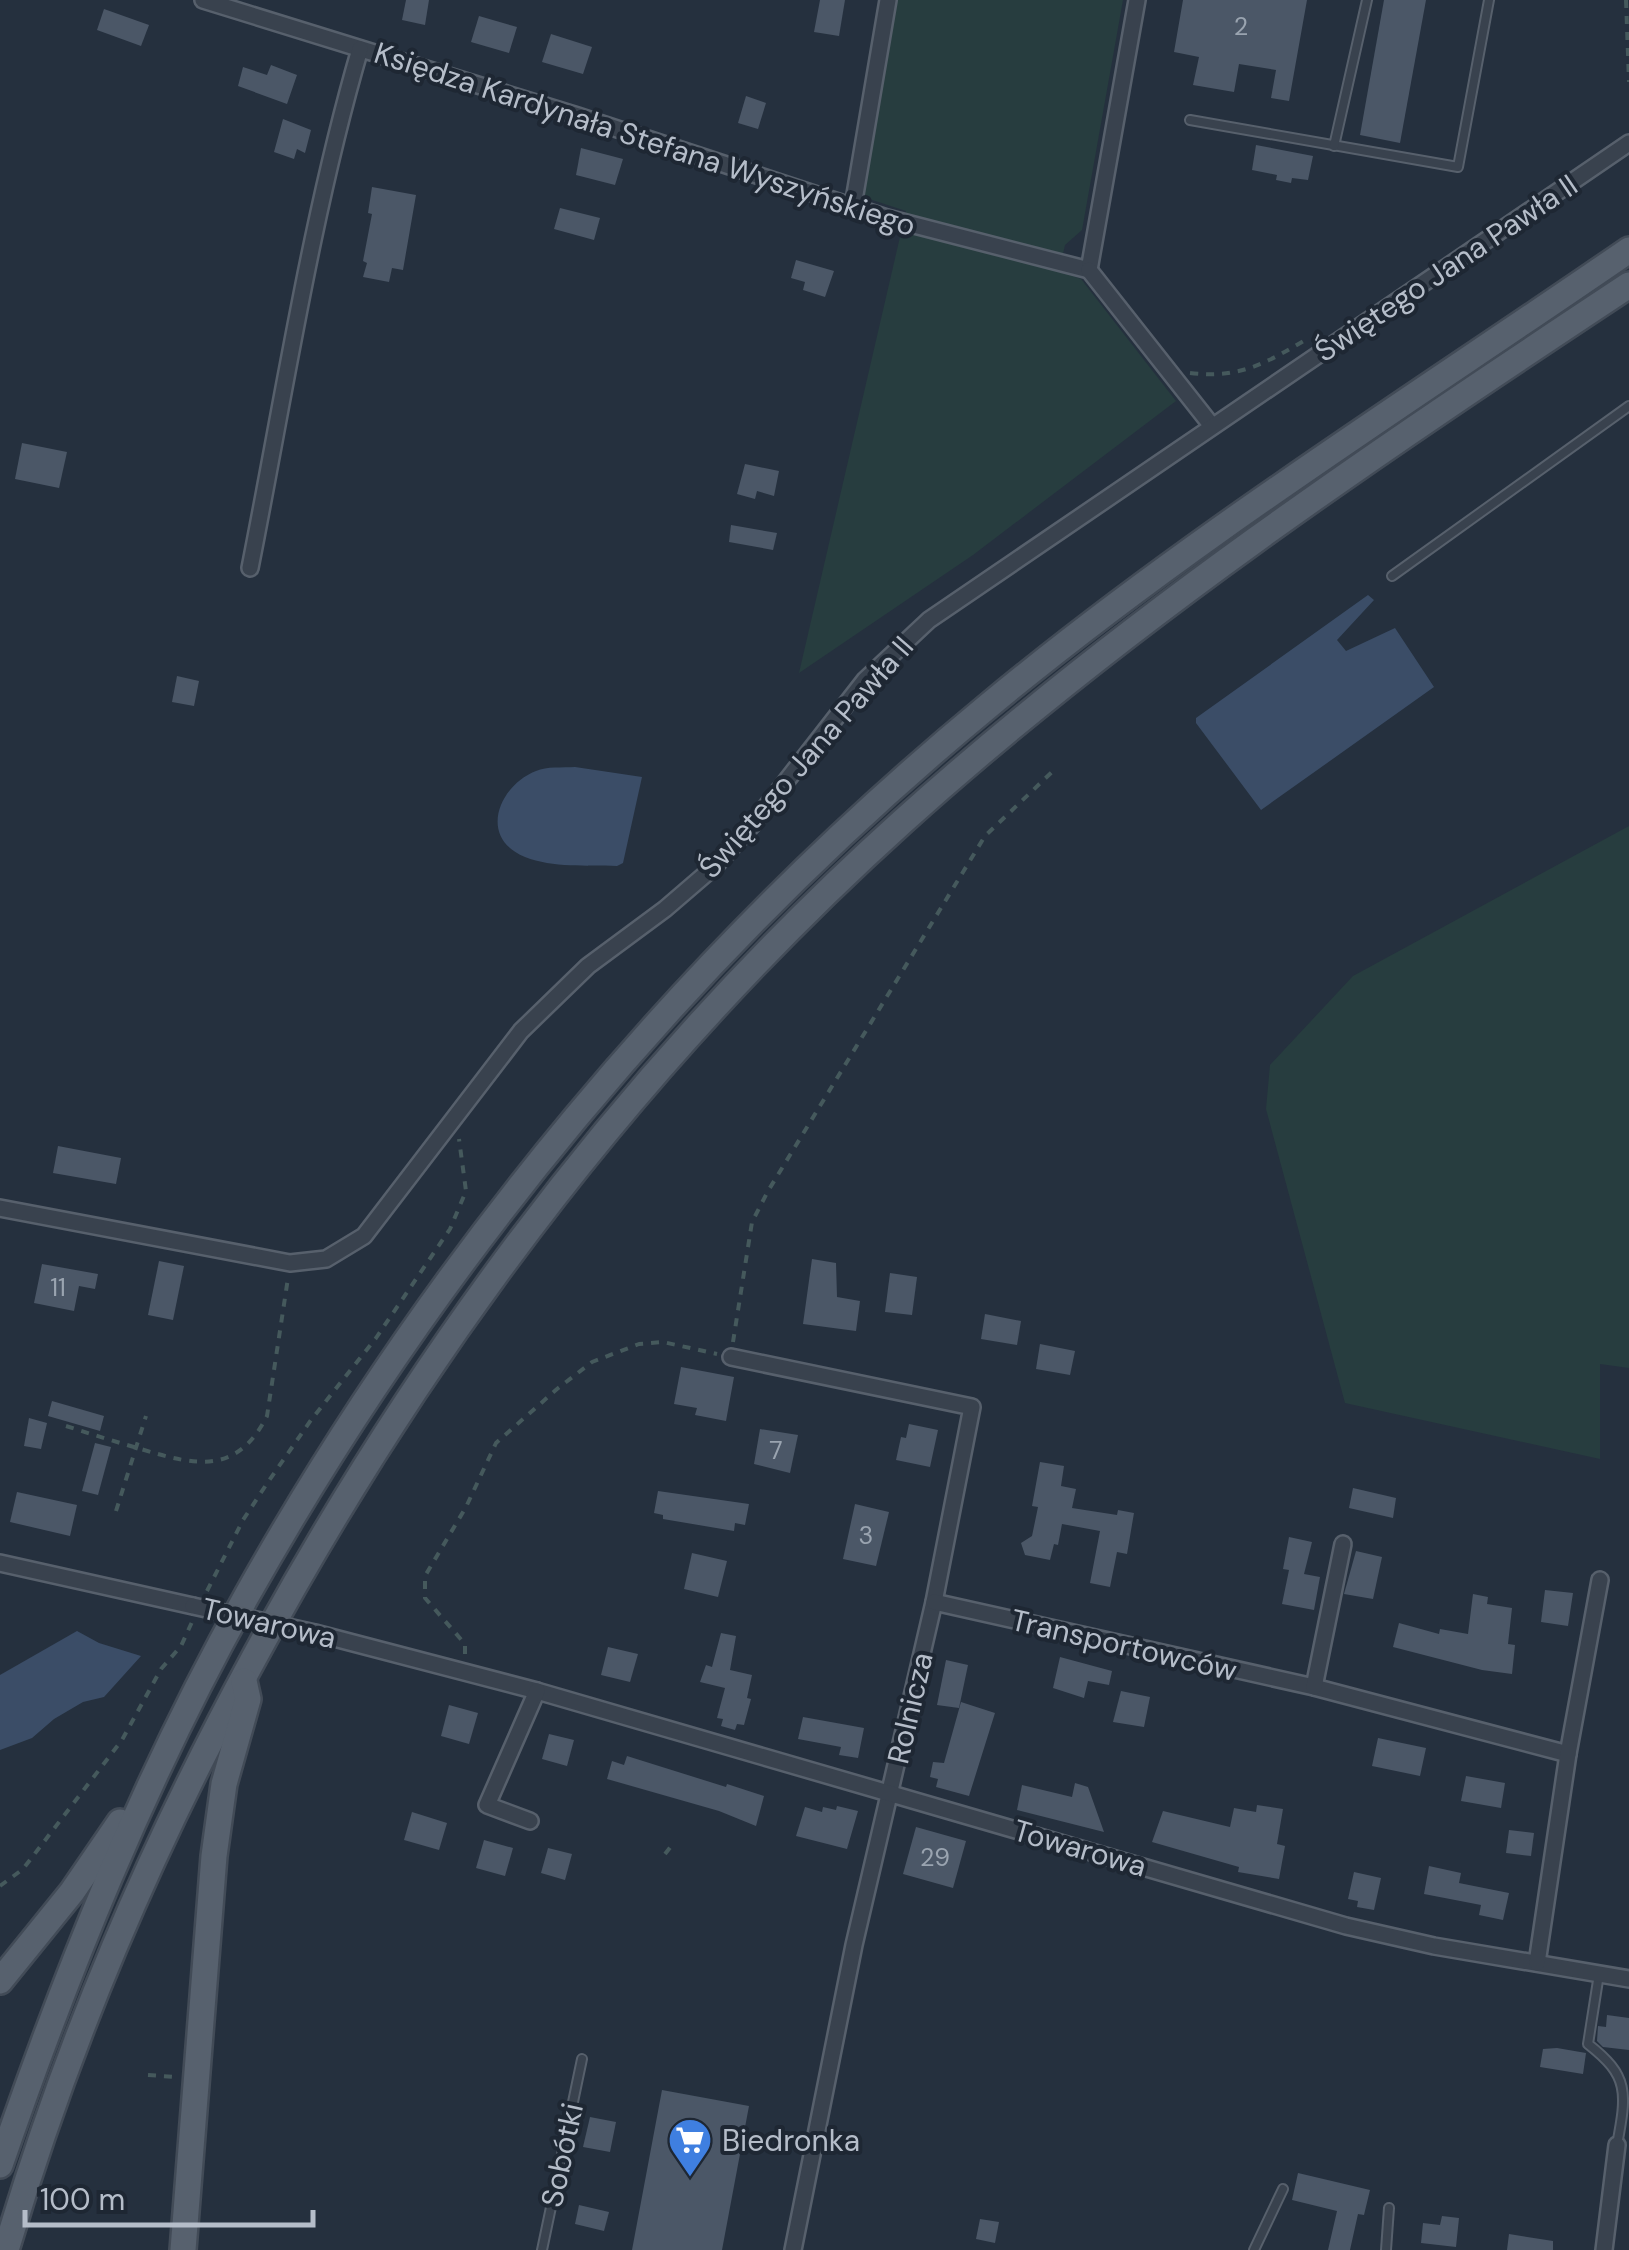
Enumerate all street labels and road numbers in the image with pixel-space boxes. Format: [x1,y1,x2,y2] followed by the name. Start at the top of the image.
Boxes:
[369,33,921,245] street label: Księdza Kardynała Stefana Wyszyńskiego
[1307,166,1585,370] street label: Świętego Jana Pawła II
[690,628,922,886] street label: Świętego Jana Pawła II
[198,1589,340,1657] street label: Towarowa
[1007,1600,1241,1690] street label: Transportowców
[878,1649,942,1767] street label: Rolnicza
[1009,1810,1151,1886] street label: Towarowa
[532,2099,592,2211] street label: Sobótki

